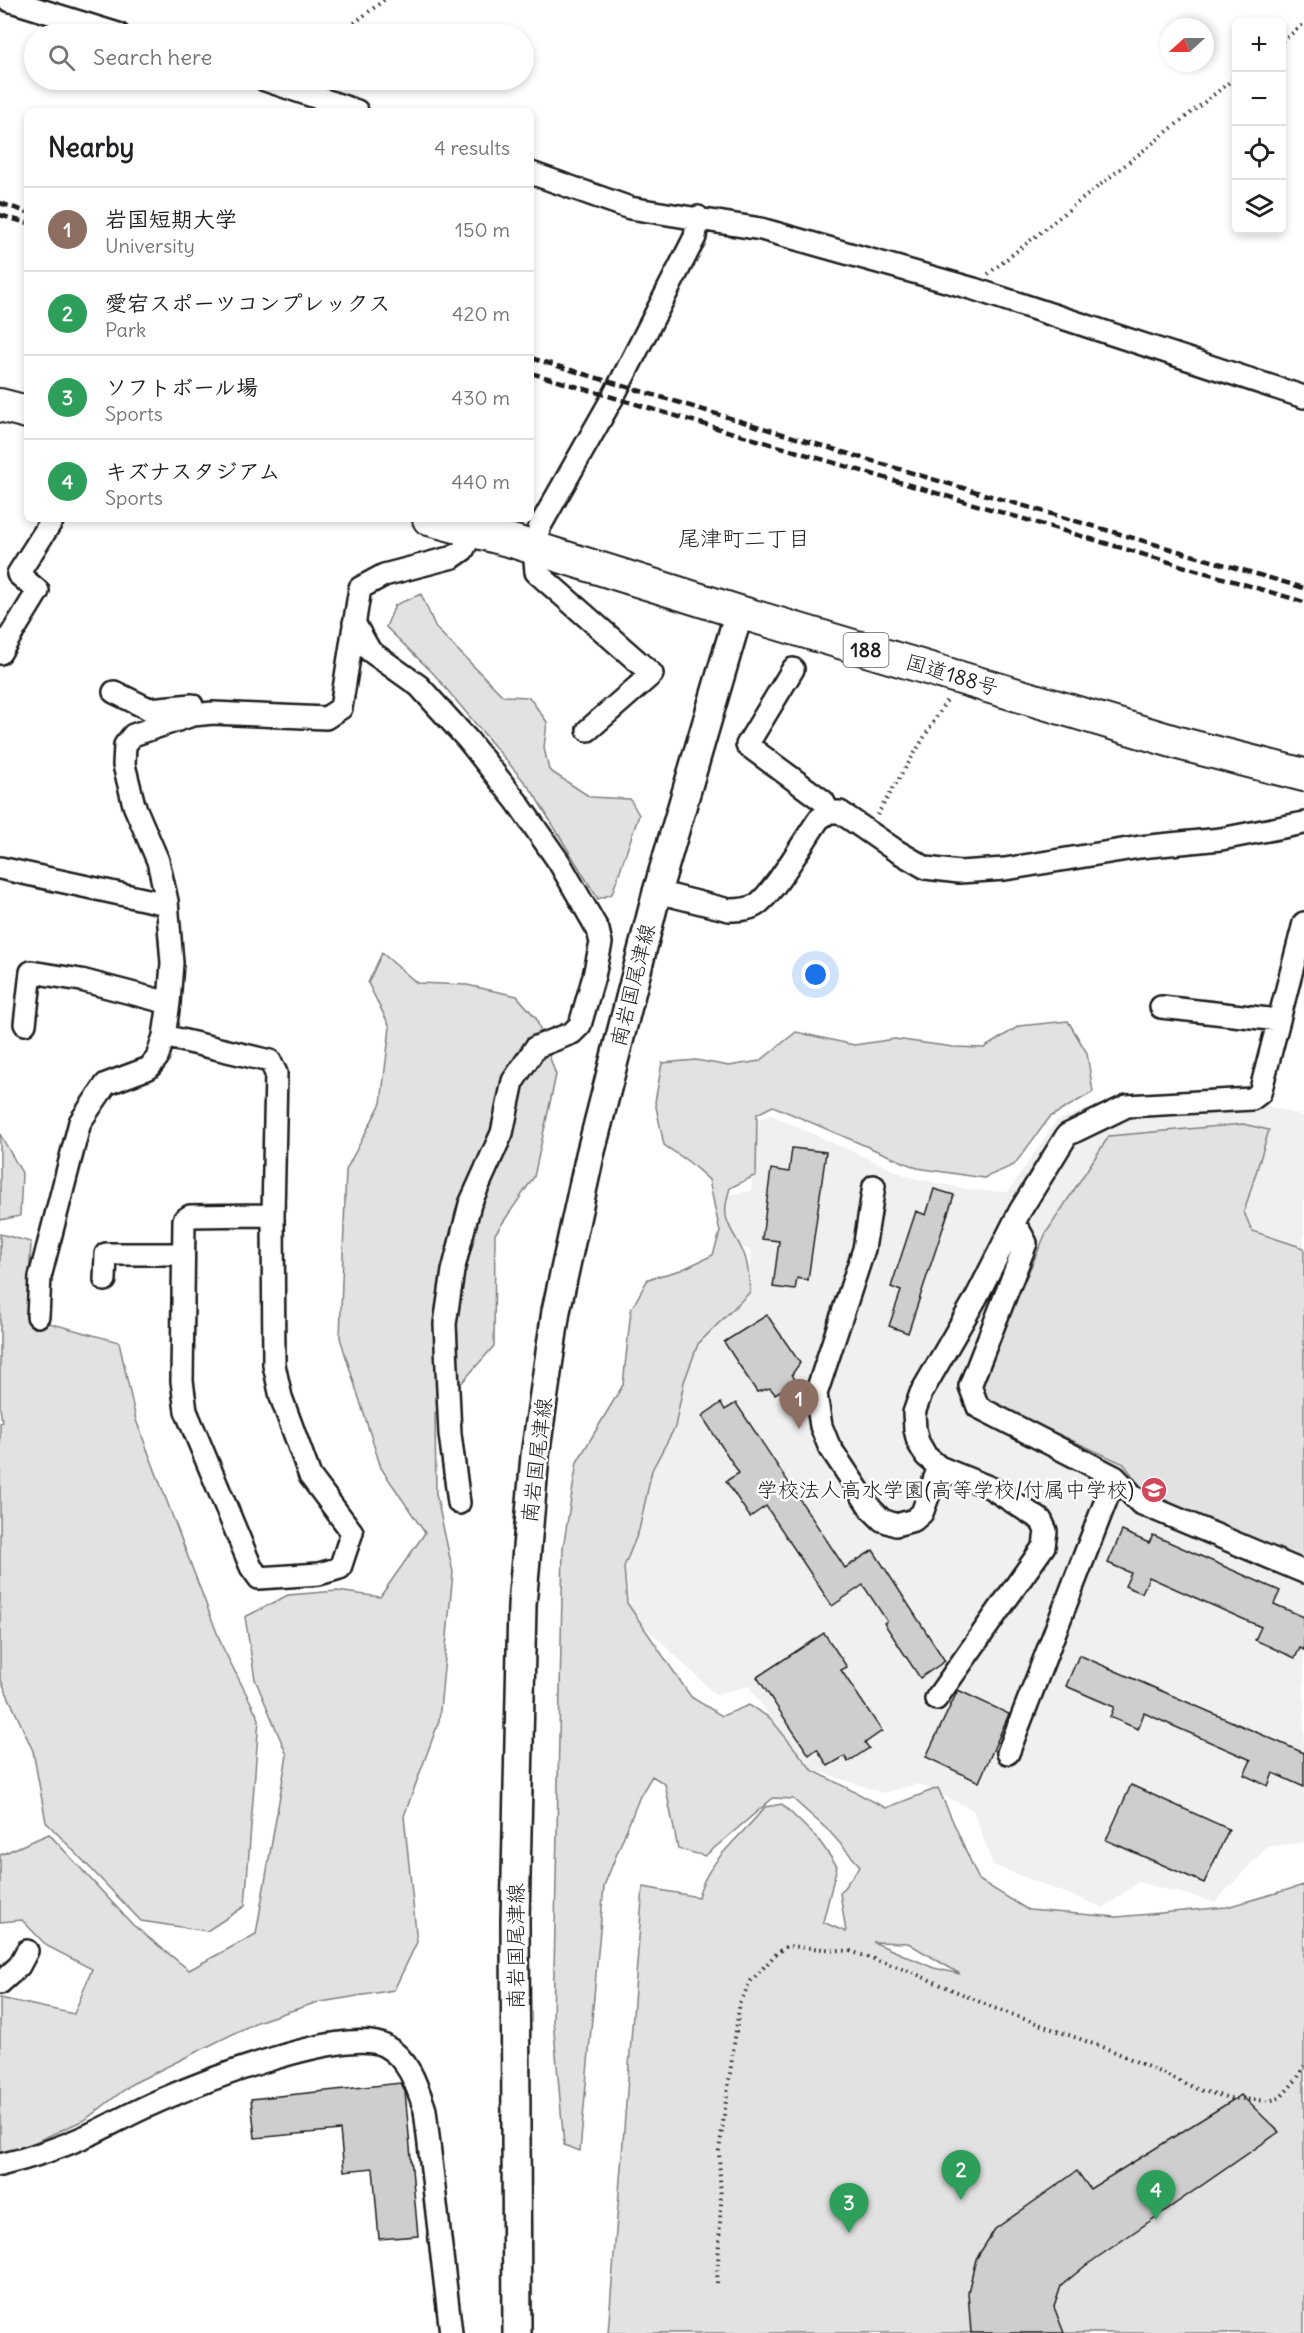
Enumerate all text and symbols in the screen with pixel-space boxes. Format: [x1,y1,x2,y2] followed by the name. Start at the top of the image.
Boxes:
[1160,18,1214,72] north arrow
[1232,18,1286,234] map controls
[1232,18,1286,72] button: +
[24,24,534,90] search box
[45,41,78,74] icon: search
[93,43,212,71] text: Search here
[1232,72,1286,126] button: −
[1232,126,1286,180] button: locate
[48,131,134,164] text: Nearby
[434,135,510,160] text: 4 results
[1232,180,1286,234] button: layers
[105,205,237,233] text: 岩国短期大学
[64,217,71,242] text: 1
[455,217,510,242] text: 150 m
[105,233,195,258] text: University
[105,289,391,317] text: 愛宕スポーツコンプレックス
[62,301,73,326] text: 2
[452,301,510,326] text: 420 m
[105,317,146,342] text: Park
[105,373,258,401] text: ソフトボール場
[62,385,73,410] text: 3
[452,385,510,410] text: 430 m
[105,401,163,426] text: Sports
[105,457,281,485] text: キズナスタジアム
[62,469,73,494] text: 4
[451,469,510,494] text: 440 m
[105,485,163,510] text: Sports
[678,524,810,552] district label: 尾津町二丁目
[844,633,888,667] road number: 188
[903,648,1002,701] street label: 国道188号
[604,920,661,1049] street label: 南岩国尾津線
[801,960,830,989] your location
[780,1380,818,1429] pin: 1
[515,1396,558,1524] street label: 南岩国尾津線
[1139,1475,1169,1505] school or university icon: 学校法人高水学園(高等学校/付属中学校)
[757,1476,1134,1503] place label: 学校法人高水学園(高等学校/付属中学校)
[502,1883,529,2009] street label: 南岩国尾津線
[942,2150,980,2200] pin: 2
[1136,2170,1176,2220] pin: 4
[830,2184,868,2233] pin: 3

